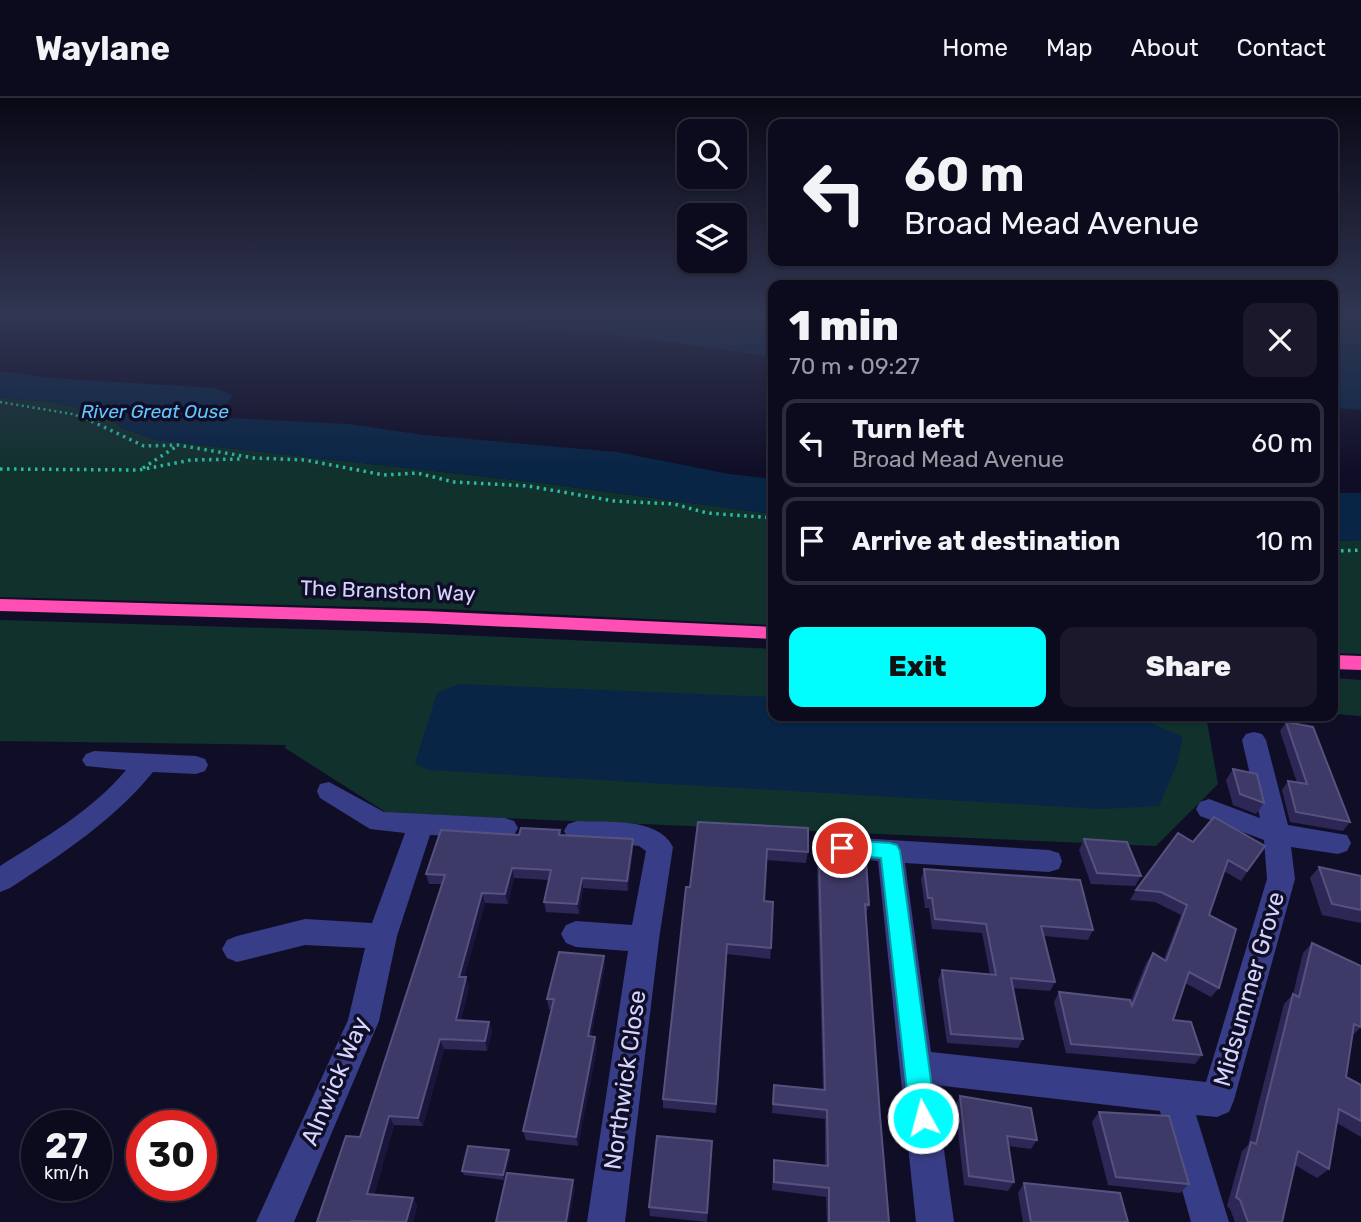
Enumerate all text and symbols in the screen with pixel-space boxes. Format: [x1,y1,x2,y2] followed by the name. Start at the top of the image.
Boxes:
[35,29,170,68] text: Waylane
[942,34,1008,62] text: Home
[1046,34,1093,62] text: Map
[1131,34,1199,62] text: About
[1237,34,1326,62] text: Contact
[677,119,747,273] map controls
[677,119,747,189] button: search
[904,145,1025,203] text: 60 m
[789,147,880,238] icon: left
[677,203,747,273] button: layers
[904,204,1199,242] text: Broad Mead Avenue
[789,301,899,351] text: 1 min
[1243,303,1317,377] button: close
[789,352,920,380] text: 70 m · 09:27
[81,400,229,423] water label: River Great Ouse
[852,414,964,445] text: Turn left
[793,424,831,462] icon: left
[1251,428,1313,459] text: 60 m
[852,445,1064,473] text: Broad Mead Avenue
[793,522,831,560] icon: arrive
[852,526,1120,557] text: Arrive at destination
[1256,526,1313,557] text: 10 m
[300,575,476,606] street label: The Branston Way
[789,627,1046,707] button: Exit
[1060,627,1317,707] button: Share
[812,818,872,878] pin
[823,829,861,867] icon: arrive
[1208,888,1290,1090] street label: Midsummer Grove
[599,988,651,1172] street label: Northwick Close
[295,1012,375,1150] street label: Alnwick Way
[886,1081,960,1155] position arrow
[126,1110,217,1201] speed limit sign: 30
[45,1125,88,1167] text: 27
[44,1162,89,1184] text: km/h

